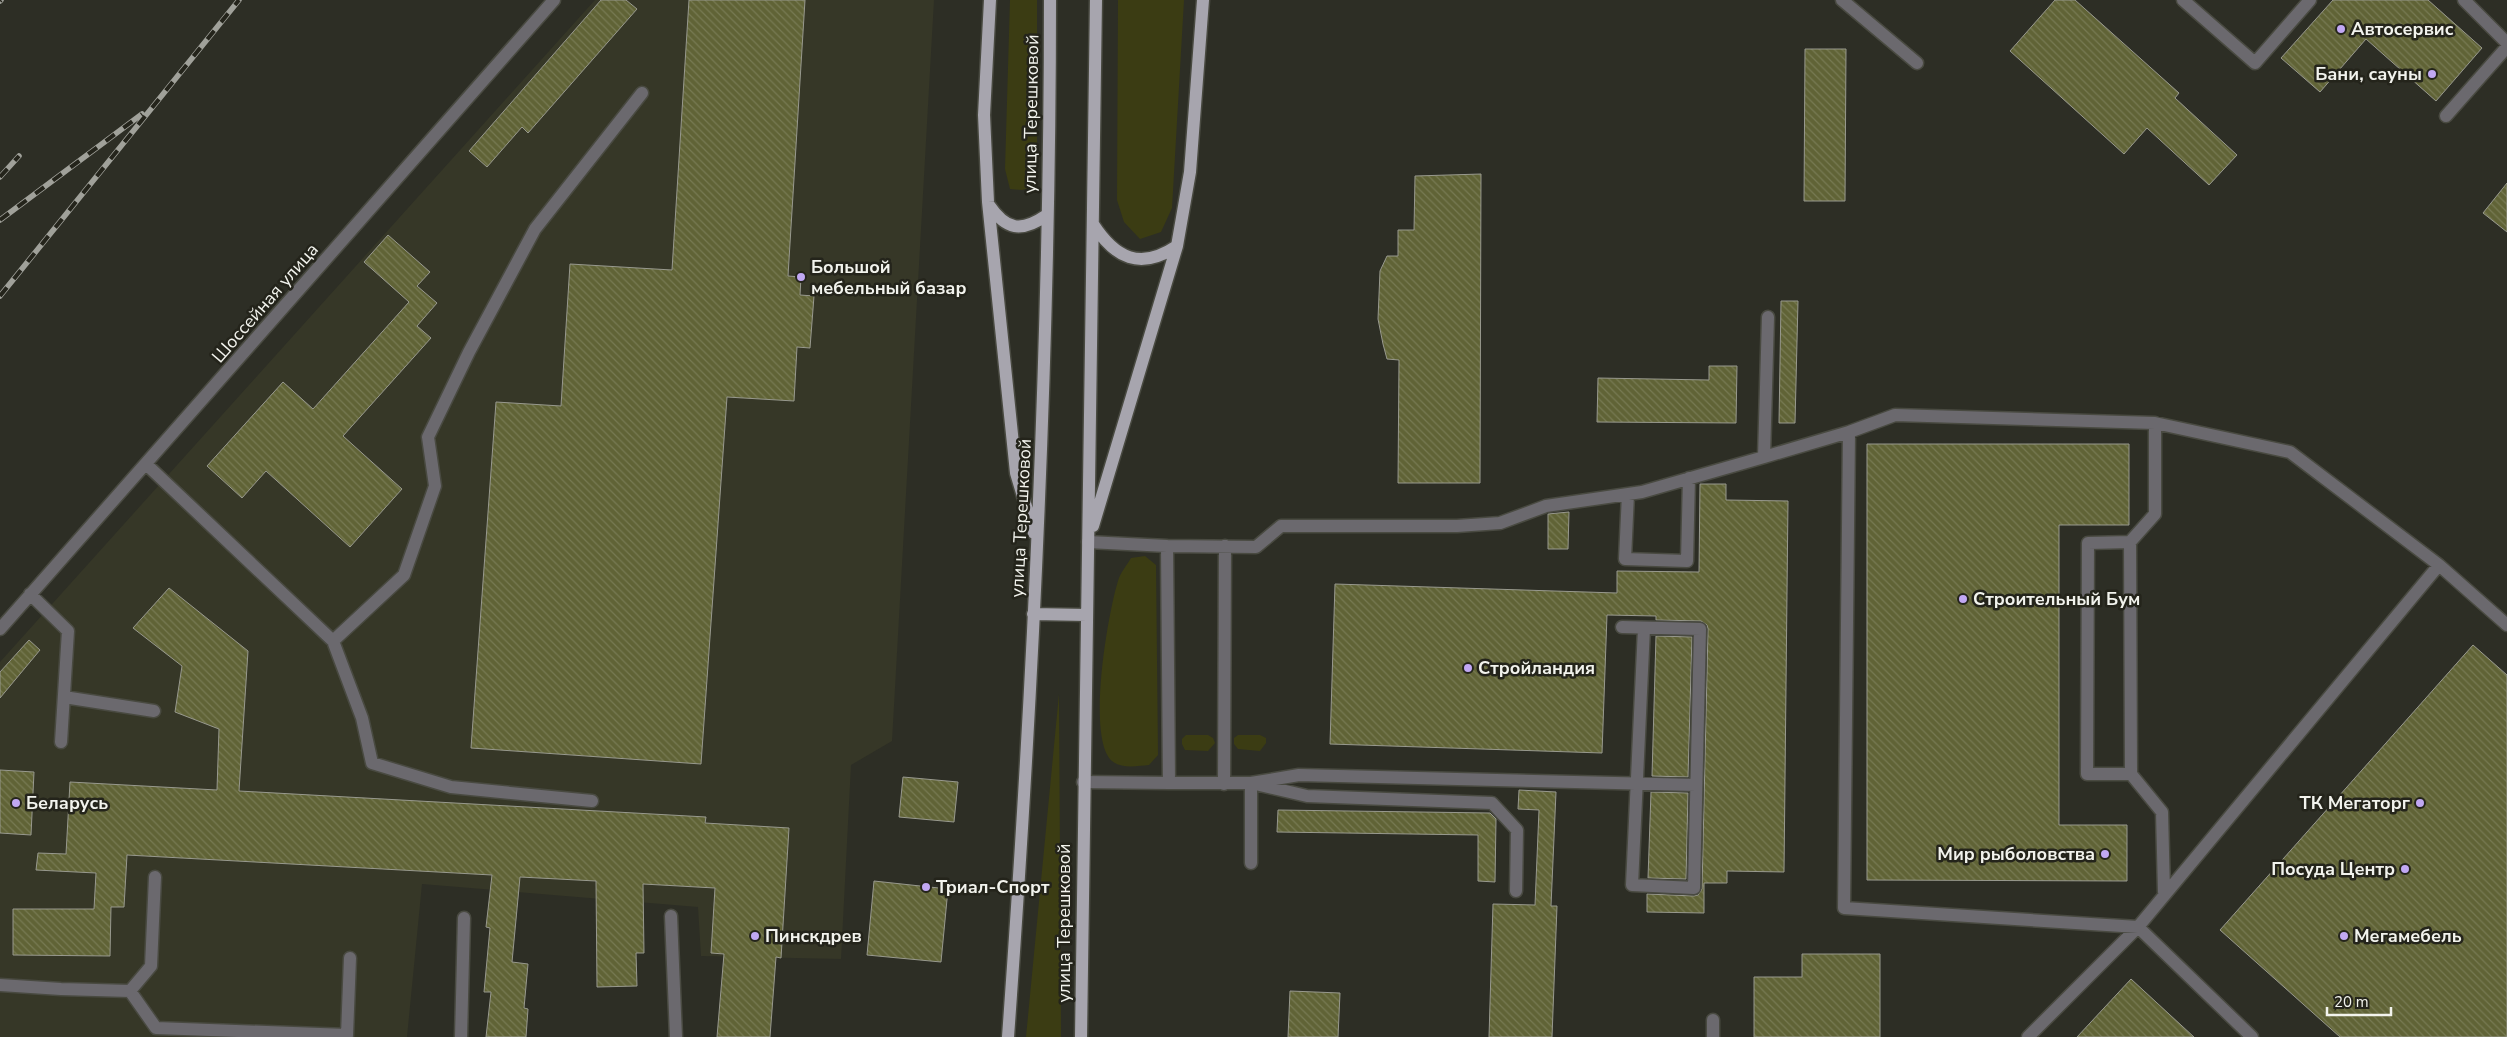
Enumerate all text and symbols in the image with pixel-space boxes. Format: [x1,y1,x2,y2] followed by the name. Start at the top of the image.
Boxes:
[2351,17,2454,41] place label: Автосервис
[2335,23,2347,35] marker: Автосервис
[1018,34,1044,194] street label: улица Терешковой
[2315,62,2422,86] place label: Бани, сауны
[2426,68,2438,80] marker: Бани, сауны
[206,238,324,368] street label: Шоссейная улица
[811,255,967,300] place label: Большой мебельный базар
[795,271,807,283] marker: Большой мебельный базар
[1005,438,1037,598] street label: улица Терешковой
[1973,587,2140,611] place label: Строительный Бум
[1957,593,1969,605] marker: Строительный Бум
[1478,656,1595,680] place label: Стройландия
[1462,662,1474,674] marker: Стройландия
[26,791,108,815] place label: Беларусь
[2300,791,2410,815] place label: ТК Мегаторг
[10,797,22,809] marker: Беларусь
[2414,797,2426,809] marker: ТК Мегаторг
[1937,842,2095,866] place label: Мир рыболовства
[1052,843,1076,1003] street label: улица Терешковой
[2099,848,2111,860] marker: Мир рыболовства
[2271,857,2395,881] place label: Посуда Центр
[2399,863,2411,875] marker: Посуда Центр
[936,875,1050,899] place label: Триал-Спорт
[920,881,932,893] marker: Триал-Спорт
[765,924,862,948] place label: Пинскдрев
[2354,924,2462,948] place label: Мегамебель
[749,930,761,942] marker: Пинскдрев
[2338,930,2350,942] marker: Мегамебель
[2327,984,2391,1016] scale bar
[2334,992,2369,1012] text: 20 m

